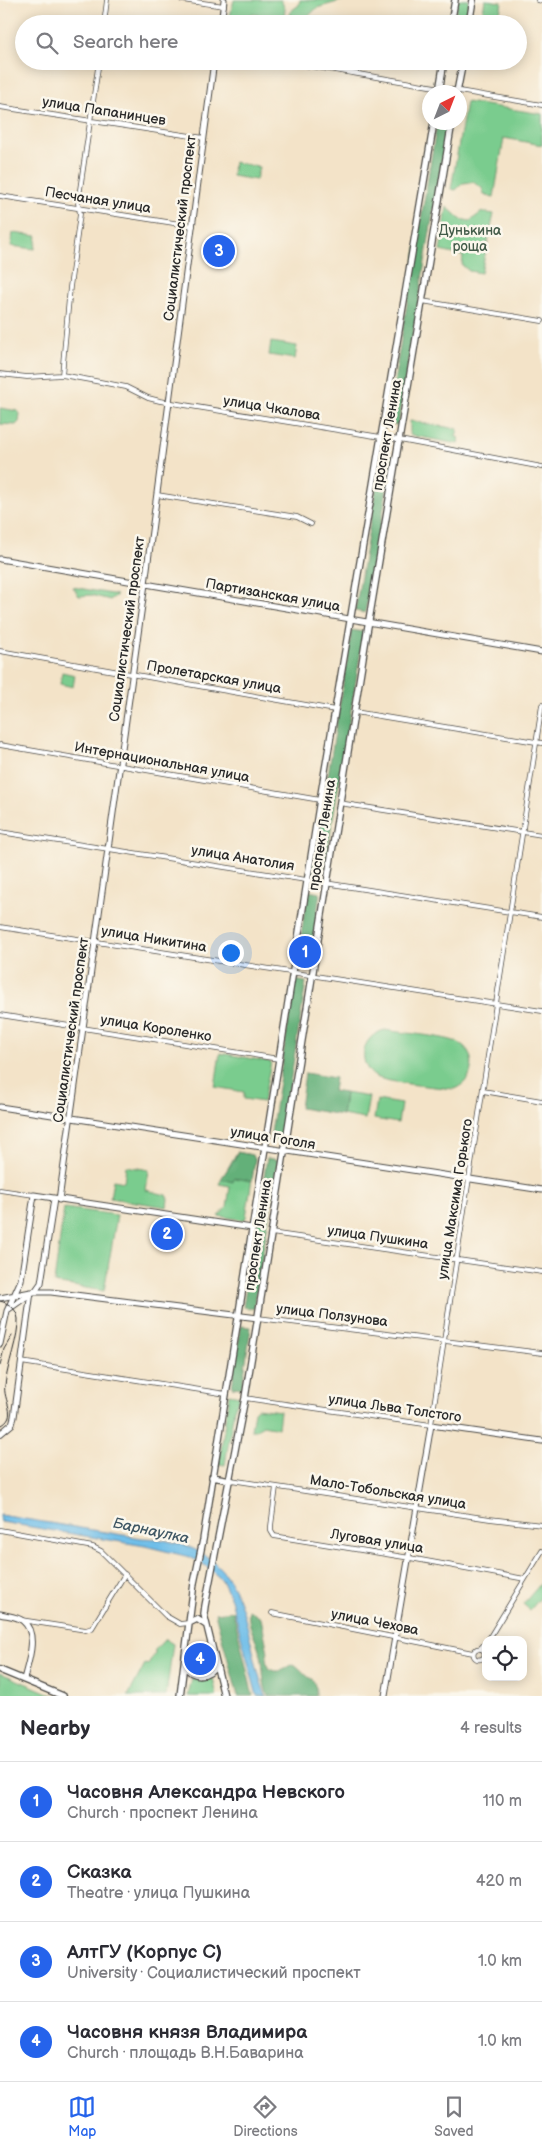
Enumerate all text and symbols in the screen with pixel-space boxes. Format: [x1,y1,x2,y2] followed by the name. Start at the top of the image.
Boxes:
[15,15,527,70] search box
[33,29,61,57] icon: search
[73,31,178,54] text: Search here
[422,85,467,130] north arrow
[41,93,168,129] street label: улица Папанинцев
[160,134,200,322] street label: Социалистический проспект
[44,183,153,217] street label: Песчаная улица
[439,222,502,255] park label: Дунькина роща
[203,232,235,270] pin: 3
[369,377,405,492] street label: проспект Ленина
[222,392,323,424] street label: улица Чкалова
[106,535,149,723] street label: Социалистический проспект
[204,575,342,615] street label: Партизанская улица
[145,657,283,697] street label: Пролетарская улица
[73,738,252,786] street label: Интернациональная улица
[305,777,339,892] street label: проспект Ленина
[190,841,296,875] street label: улица Анатолия
[100,922,209,956] street label: улица Никитина
[289,933,321,971] pin: 1
[50,936,93,1124] street label: Социалистический проспект
[218,940,244,966] your location
[99,1011,213,1045] street label: улица Короленко
[434,1117,476,1281] street label: улица Максима Горького
[229,1123,317,1153] street label: улица Гоголя
[241,1177,275,1292] street label: проспект Ленина
[151,1215,183,1253] pin: 2
[326,1222,430,1253] street label: улица Пушкина
[275,1300,389,1330] street label: улица Ползунова
[328,1390,462,1426] street label: улица Льва Толстого
[309,1471,468,1513] street label: Мало-Тобольская улица
[111,1514,191,1548] water label: Барнаулка
[328,1525,425,1557] street label: Луговая улица
[330,1605,421,1639] street label: улица Чехова
[482,1636,527,1681] map controls
[482,1636,527,1681] button: locate
[184,1640,216,1678] pin: 4
[20,1716,90,1741] text: Nearby
[460,1719,522,1738] text: 4 results
[67,1781,345,1804] text: Часовня Александра Невского
[33,1792,39,1811] text: 1
[483,1792,522,1811] text: 110 m
[67,1804,258,1823] text: Church · проспект Ленина
[67,1861,132,1884] text: Сказка
[31,1872,41,1891] text: 2
[476,1872,522,1891] text: 420 m
[67,1884,250,1903] text: Theatre · улица Пушкина
[67,1941,222,1964] text: АлтГУ (Корпус С)
[31,1952,41,1971] text: 3
[478,1952,522,1971] text: 1.0 km
[67,1964,361,1983] text: University · Социалистический проспект
[67,2021,307,2044] text: Часовня князя Владимира
[31,2032,41,2051] text: 4
[478,2032,522,2051] text: 1.0 km
[67,2044,304,2063] text: Church · площадь В.Н.Баварина
[68,2093,97,2140] tab: Map
[233,2093,298,2140] tab: Directions
[434,2093,474,2140] tab: Saved

